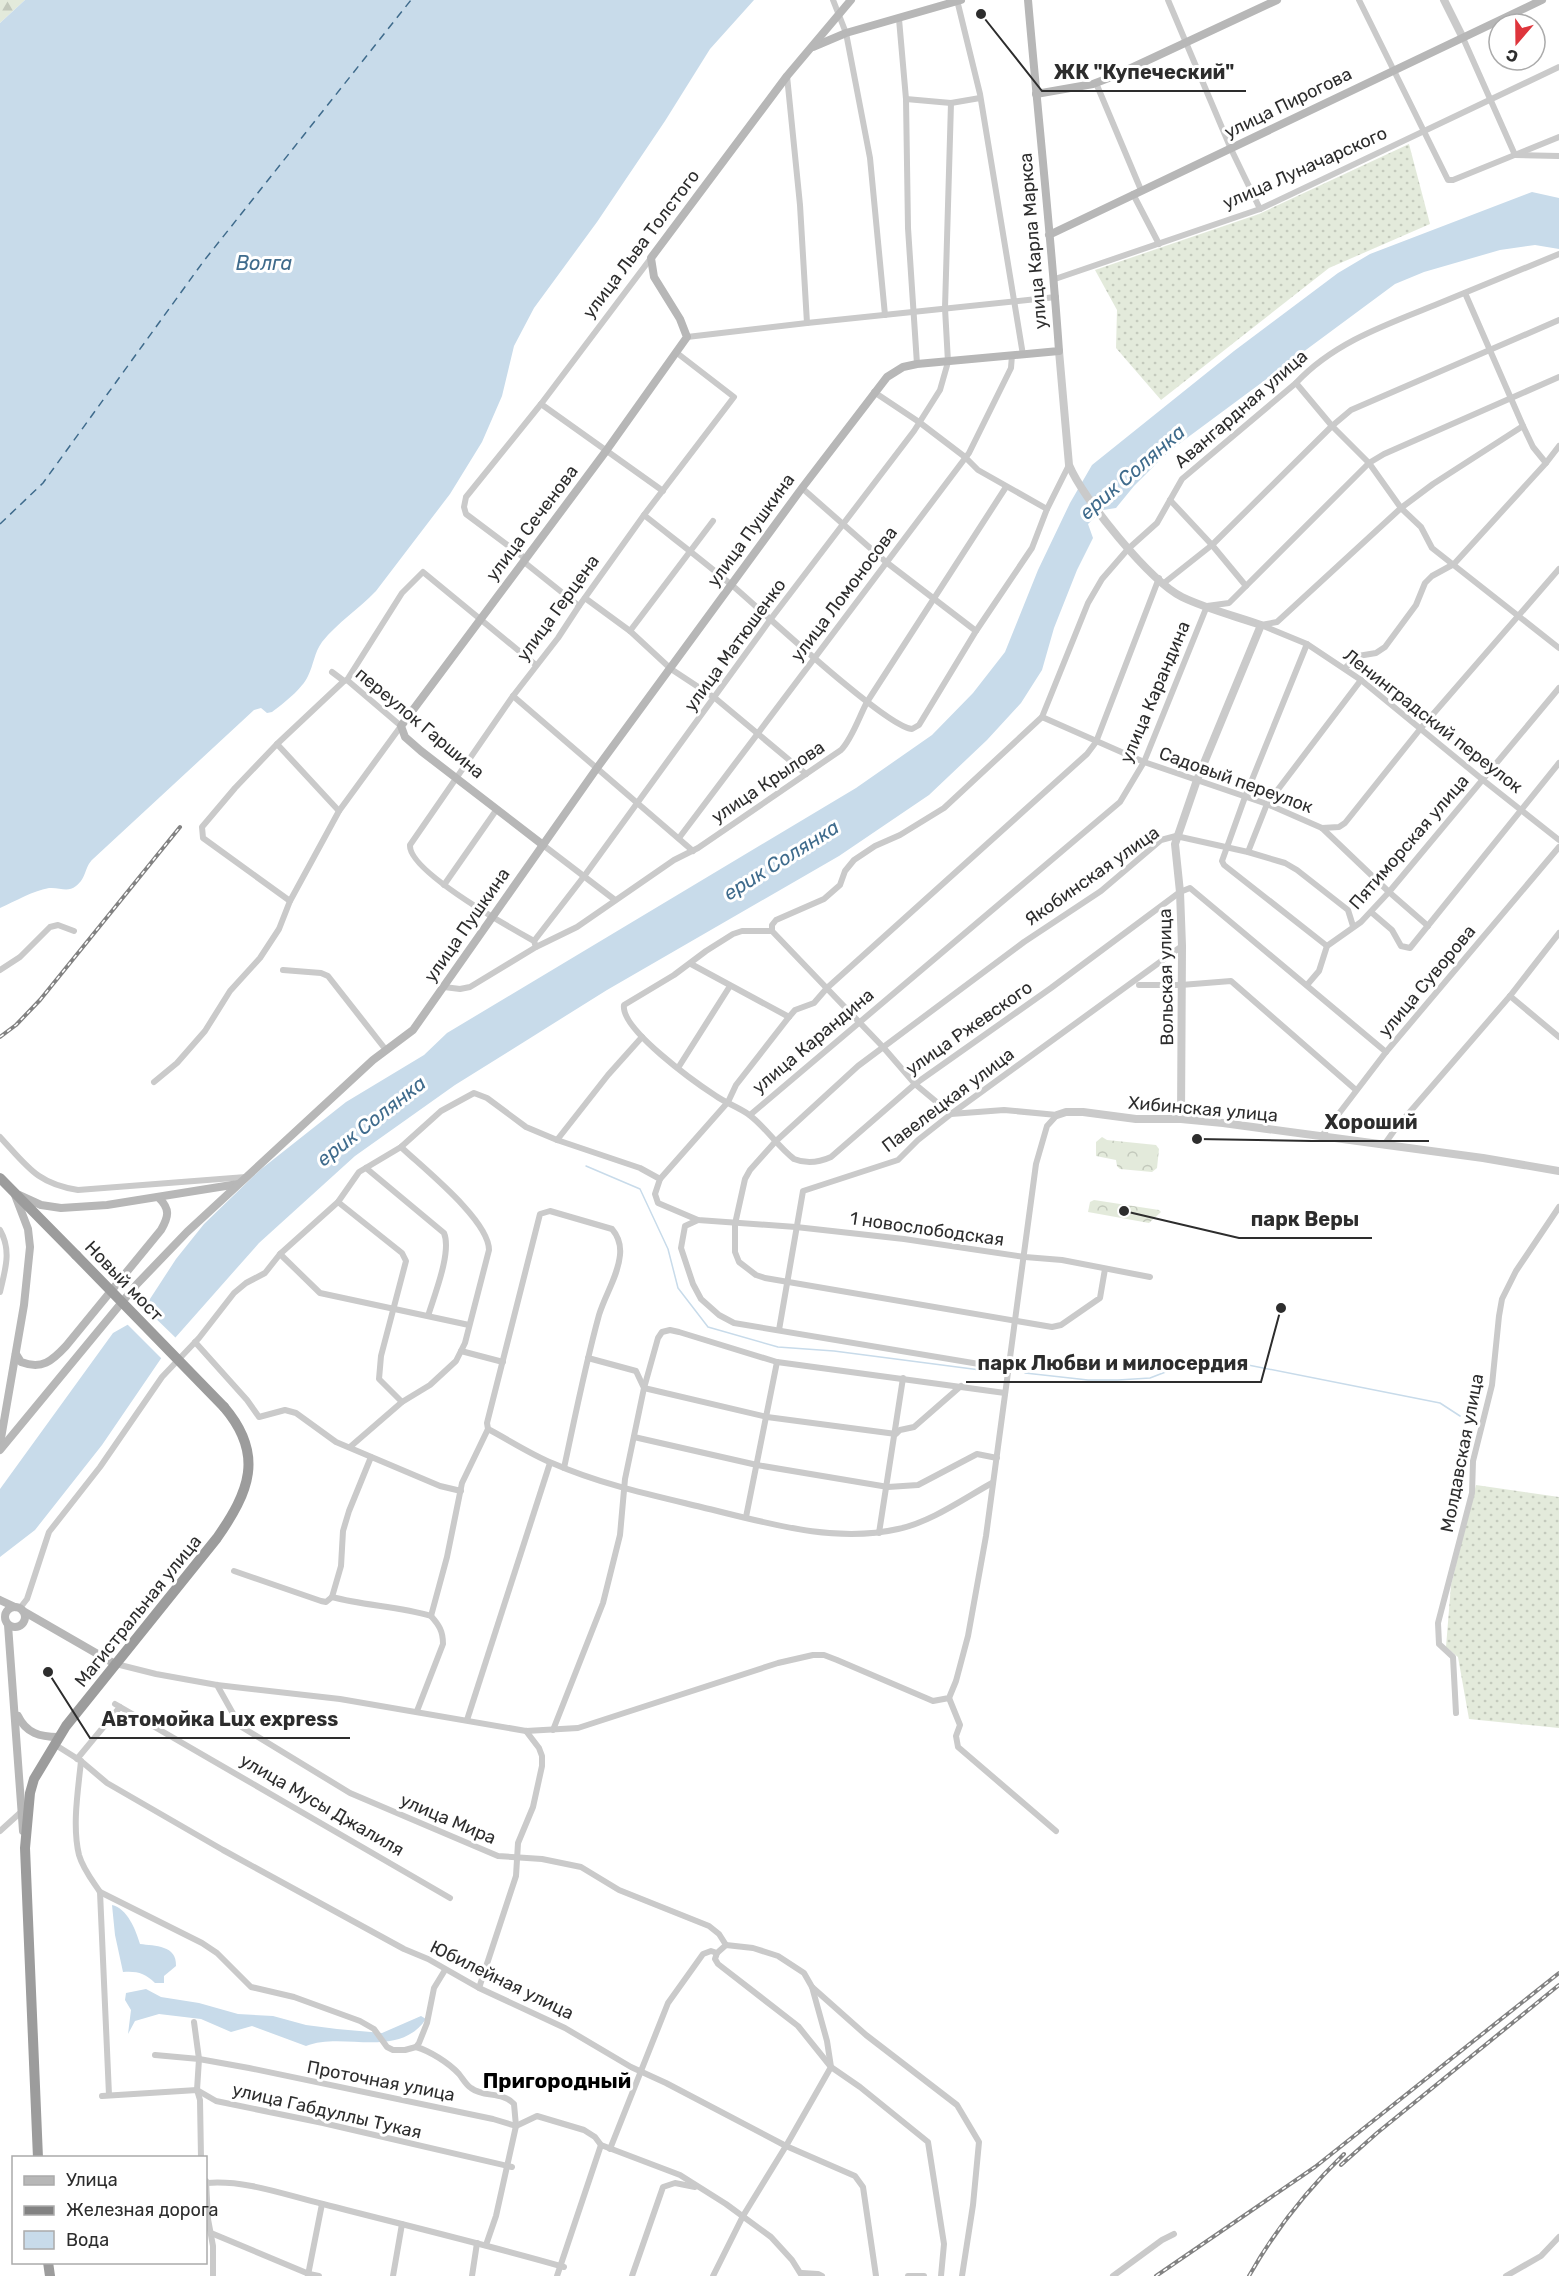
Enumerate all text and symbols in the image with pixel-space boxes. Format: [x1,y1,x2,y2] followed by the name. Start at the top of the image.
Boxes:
[1487,12,1547,72] north arrow
[1504,45,1521,66] text: С
[1042,53,1246,91] callout: ЖК "Купеческий"
[1054,60,1234,84] text: ЖК "Купеческий"
[1221,63,1355,143] street label: улица Пирогова
[1219,122,1391,214] street label: улица Луначарского
[1014,152,1052,330] street label: улица Карла Маркса
[578,165,704,323] street label: улица Льва Толстого
[236,251,293,275] water label: Волга
[1170,345,1312,473] street label: Авангардная улица
[1074,419,1190,524] water label: ерик Солянка
[481,461,583,585] street label: улица Сеченова
[703,469,799,591] street label: улица Пушкина
[786,522,902,666] street label: улица Ломоносова
[512,550,604,666] street label: улица Герцена
[679,574,791,716] street label: улица Матюшенко
[1115,618,1195,766] street label: улица Карандина
[1339,644,1527,798] street label: Ленинградский переулок
[351,663,489,783] street label: переулок Гаршина
[707,736,829,828] street label: улица Крылова
[1156,742,1316,818] street label: Садовый переулок
[1344,770,1474,914] street label: Пятиморская улица
[719,815,844,905] water label: ерик Солянка
[1020,821,1164,931] street label: Якобинская улица
[419,864,515,986] street label: улица Пушкина
[1154,908,1178,1046] street label: Вольская улица
[1374,920,1480,1042] street label: улица Суворова
[901,976,1037,1080] street label: улица Ржевского
[748,984,878,1098] street label: улица Карандина
[877,1043,1019,1157] street label: Павелецкая улица
[312,1071,431,1171] water label: ерик Солянка
[1127,1091,1279,1127] street label: Хибинская улица
[1312,1103,1429,1141] callout: Хороший
[1325,1110,1417,1134] text: Хороший
[1239,1200,1372,1238] callout: парк Веры
[848,1207,1006,1251] street label: 1 новослободская
[1251,1207,1359,1231] text: парк Веры
[80,1236,168,1326] street label: Новый мост
[966,1344,1261,1382] callout: парк Любви и милосердия
[978,1351,1248,1375] text: парк Любви и милосердия
[1436,1372,1488,1534] street label: Молдавская улица
[70,1531,206,1691] street label: Магистральная улица
[90,1700,350,1738] callout: Автомойка Lux express
[102,1707,338,1731] text: Автомойка Lux express
[236,1749,408,1861] street label: улица Мусы Джалиля
[397,1789,499,1849] street label: улица Мира
[427,1936,577,2024] street label: Юбилейная улица
[305,2056,457,2106] street label: Проточная улица
[483,2068,631,2093] district label: Пригородный
[230,2078,424,2144] street label: улица Габдуллы Тукая
[12,2156,207,2264] legend
[66,2169,118,2191] text: Улица
[66,2199,219,2221] text: Железная дорога
[66,2229,109,2251] text: Вода

